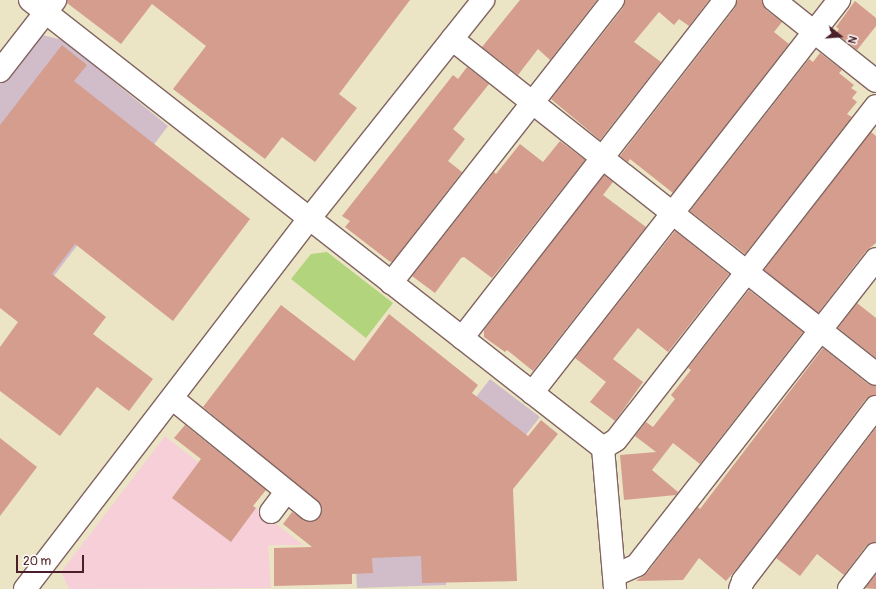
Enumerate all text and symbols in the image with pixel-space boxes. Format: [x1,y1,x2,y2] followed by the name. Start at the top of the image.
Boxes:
[820,16,860,56] north arrow
[845,34,859,45] text: N
[18,547,86,573] scale bar
[23,554,51,569] text: 20 m

